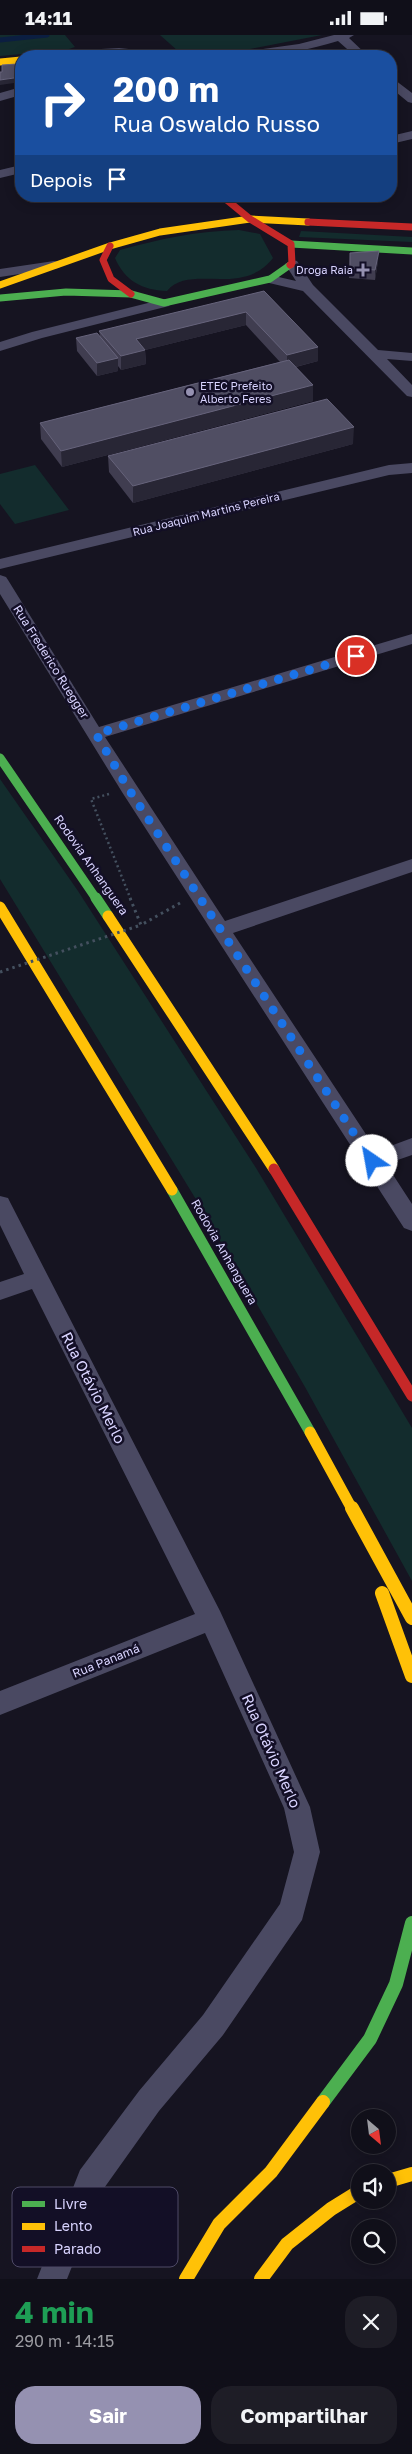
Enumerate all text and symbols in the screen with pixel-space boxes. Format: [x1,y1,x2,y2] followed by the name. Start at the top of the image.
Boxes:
[25,6,72,29] text: 14:11
[113,68,219,110] text: 200 m
[30,70,95,135] icon: right
[113,110,320,137] text: Rua Oswaldo Russo
[103,165,131,193] icon: arrive
[30,168,93,191] text: Depois
[296,263,353,276] place label: Droga Raia
[357,264,369,276] marker: Droga Raia
[200,379,273,405] place label: ETEC Prefeito Alberto Feres
[184,386,196,398] marker: ETEC Prefeito Alberto Feres
[131,489,281,538] street label: Rua Joaquim Martins Pereira
[10,602,93,722] street label: Rua Frederico Ruegger
[335,635,377,677] pin
[342,642,370,670] icon: arrive
[51,812,132,918] street label: Rodovia Anhanguera
[345,1134,397,1186] position arrow
[188,1196,261,1307] street label: Rodovia Anhanguera
[58,1329,130,1446] street label: Rua Otávio Merlo
[70,1640,142,1681] street label: Rua Panamá
[239,1691,305,1810] street label: Rua Otávio Merlo
[351,2109,396,2154] north arrow
[351,2109,396,2264] map controls
[351,2164,396,2209] button: sound
[12,2187,178,2267] legend
[54,2195,87,2212] text: Livre
[54,2217,92,2234] text: Lento
[351,2219,396,2264] button: search
[54,2240,101,2257] text: Parado
[15,2294,94,2330] text: 4 min
[345,2296,397,2348] button: close
[15,2331,114,2351] text: 290 m · 14:15
[15,2386,201,2444] button: Sair
[211,2386,397,2444] button: Compartilhar

